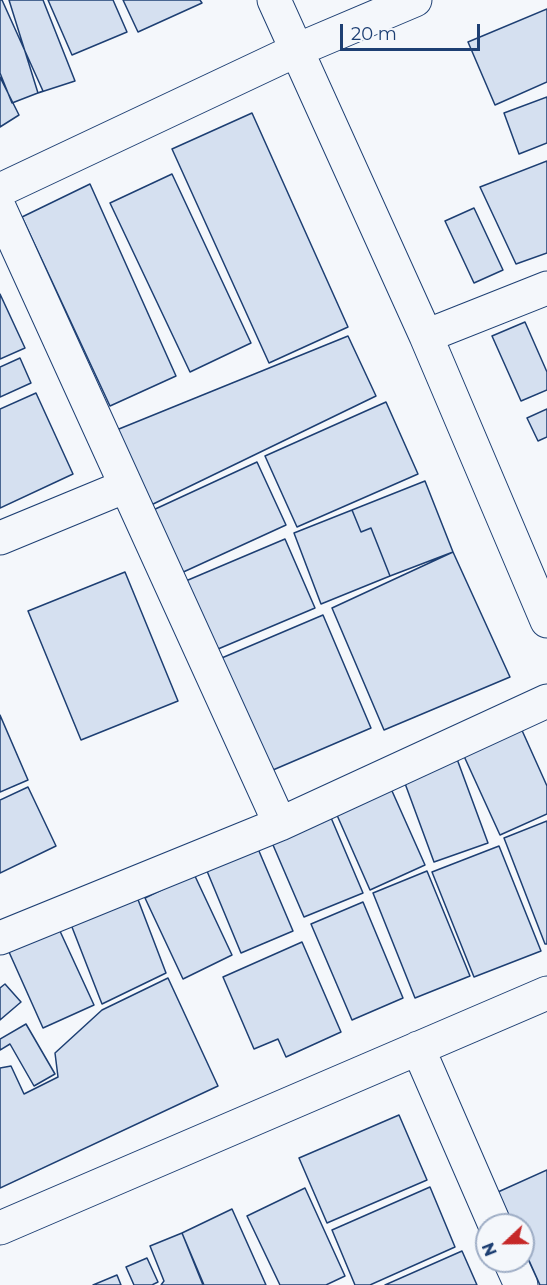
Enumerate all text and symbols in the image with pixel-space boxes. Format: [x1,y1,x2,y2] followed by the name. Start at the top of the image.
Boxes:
[343,12,482,50] scale bar
[351,23,397,45] text: 20 m
[475,1213,535,1273] north arrow
[478,1240,501,1259] text: N

